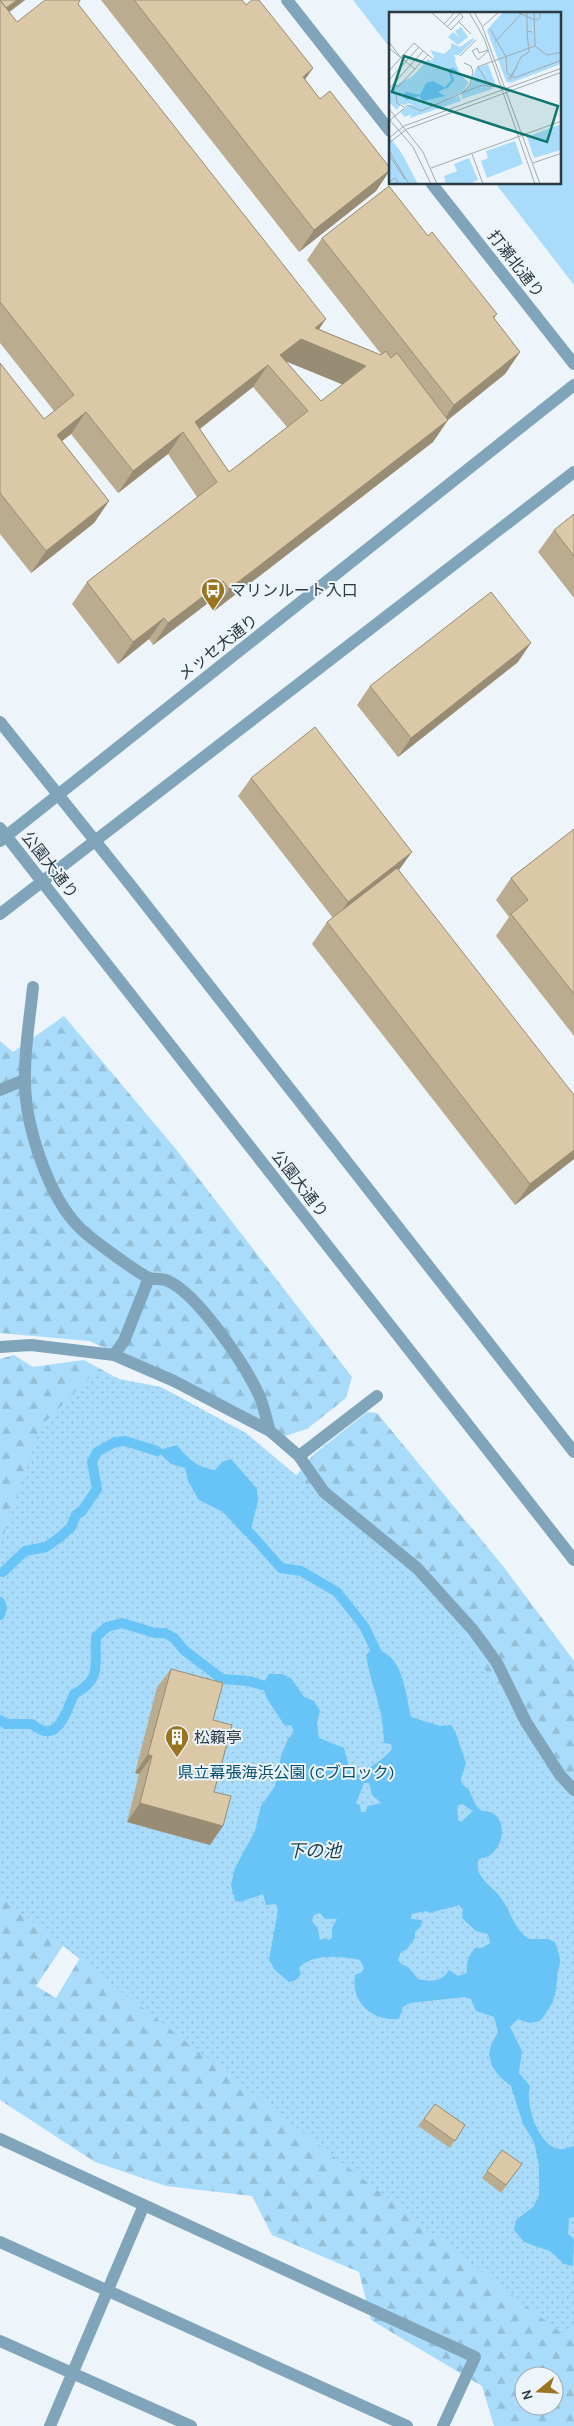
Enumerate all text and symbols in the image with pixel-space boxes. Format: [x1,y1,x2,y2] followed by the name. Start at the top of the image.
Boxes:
[389,12,562,185] inset map
[484,227,548,301] street label: 打瀬北通り
[200,577,226,611] bus stop icon: マリンルート入口
[230,581,358,600] place label: マリンルート入口
[174,610,262,684] street label: メッセ大通り
[18,828,82,902] street label: 公園大通り
[268,1147,332,1221] street label: 公園大通り
[164,1724,190,1758] building icon: 松籟亭
[194,1728,242,1747] place label: 松籟亭
[178,1763,394,1782] park label: 県立幕張海浜公園 (Cブロック)
[287,1840,343,1862] water label: 下の池
[514,2366,564,2416] north arrow
[517,2387,537,2402] text: N

